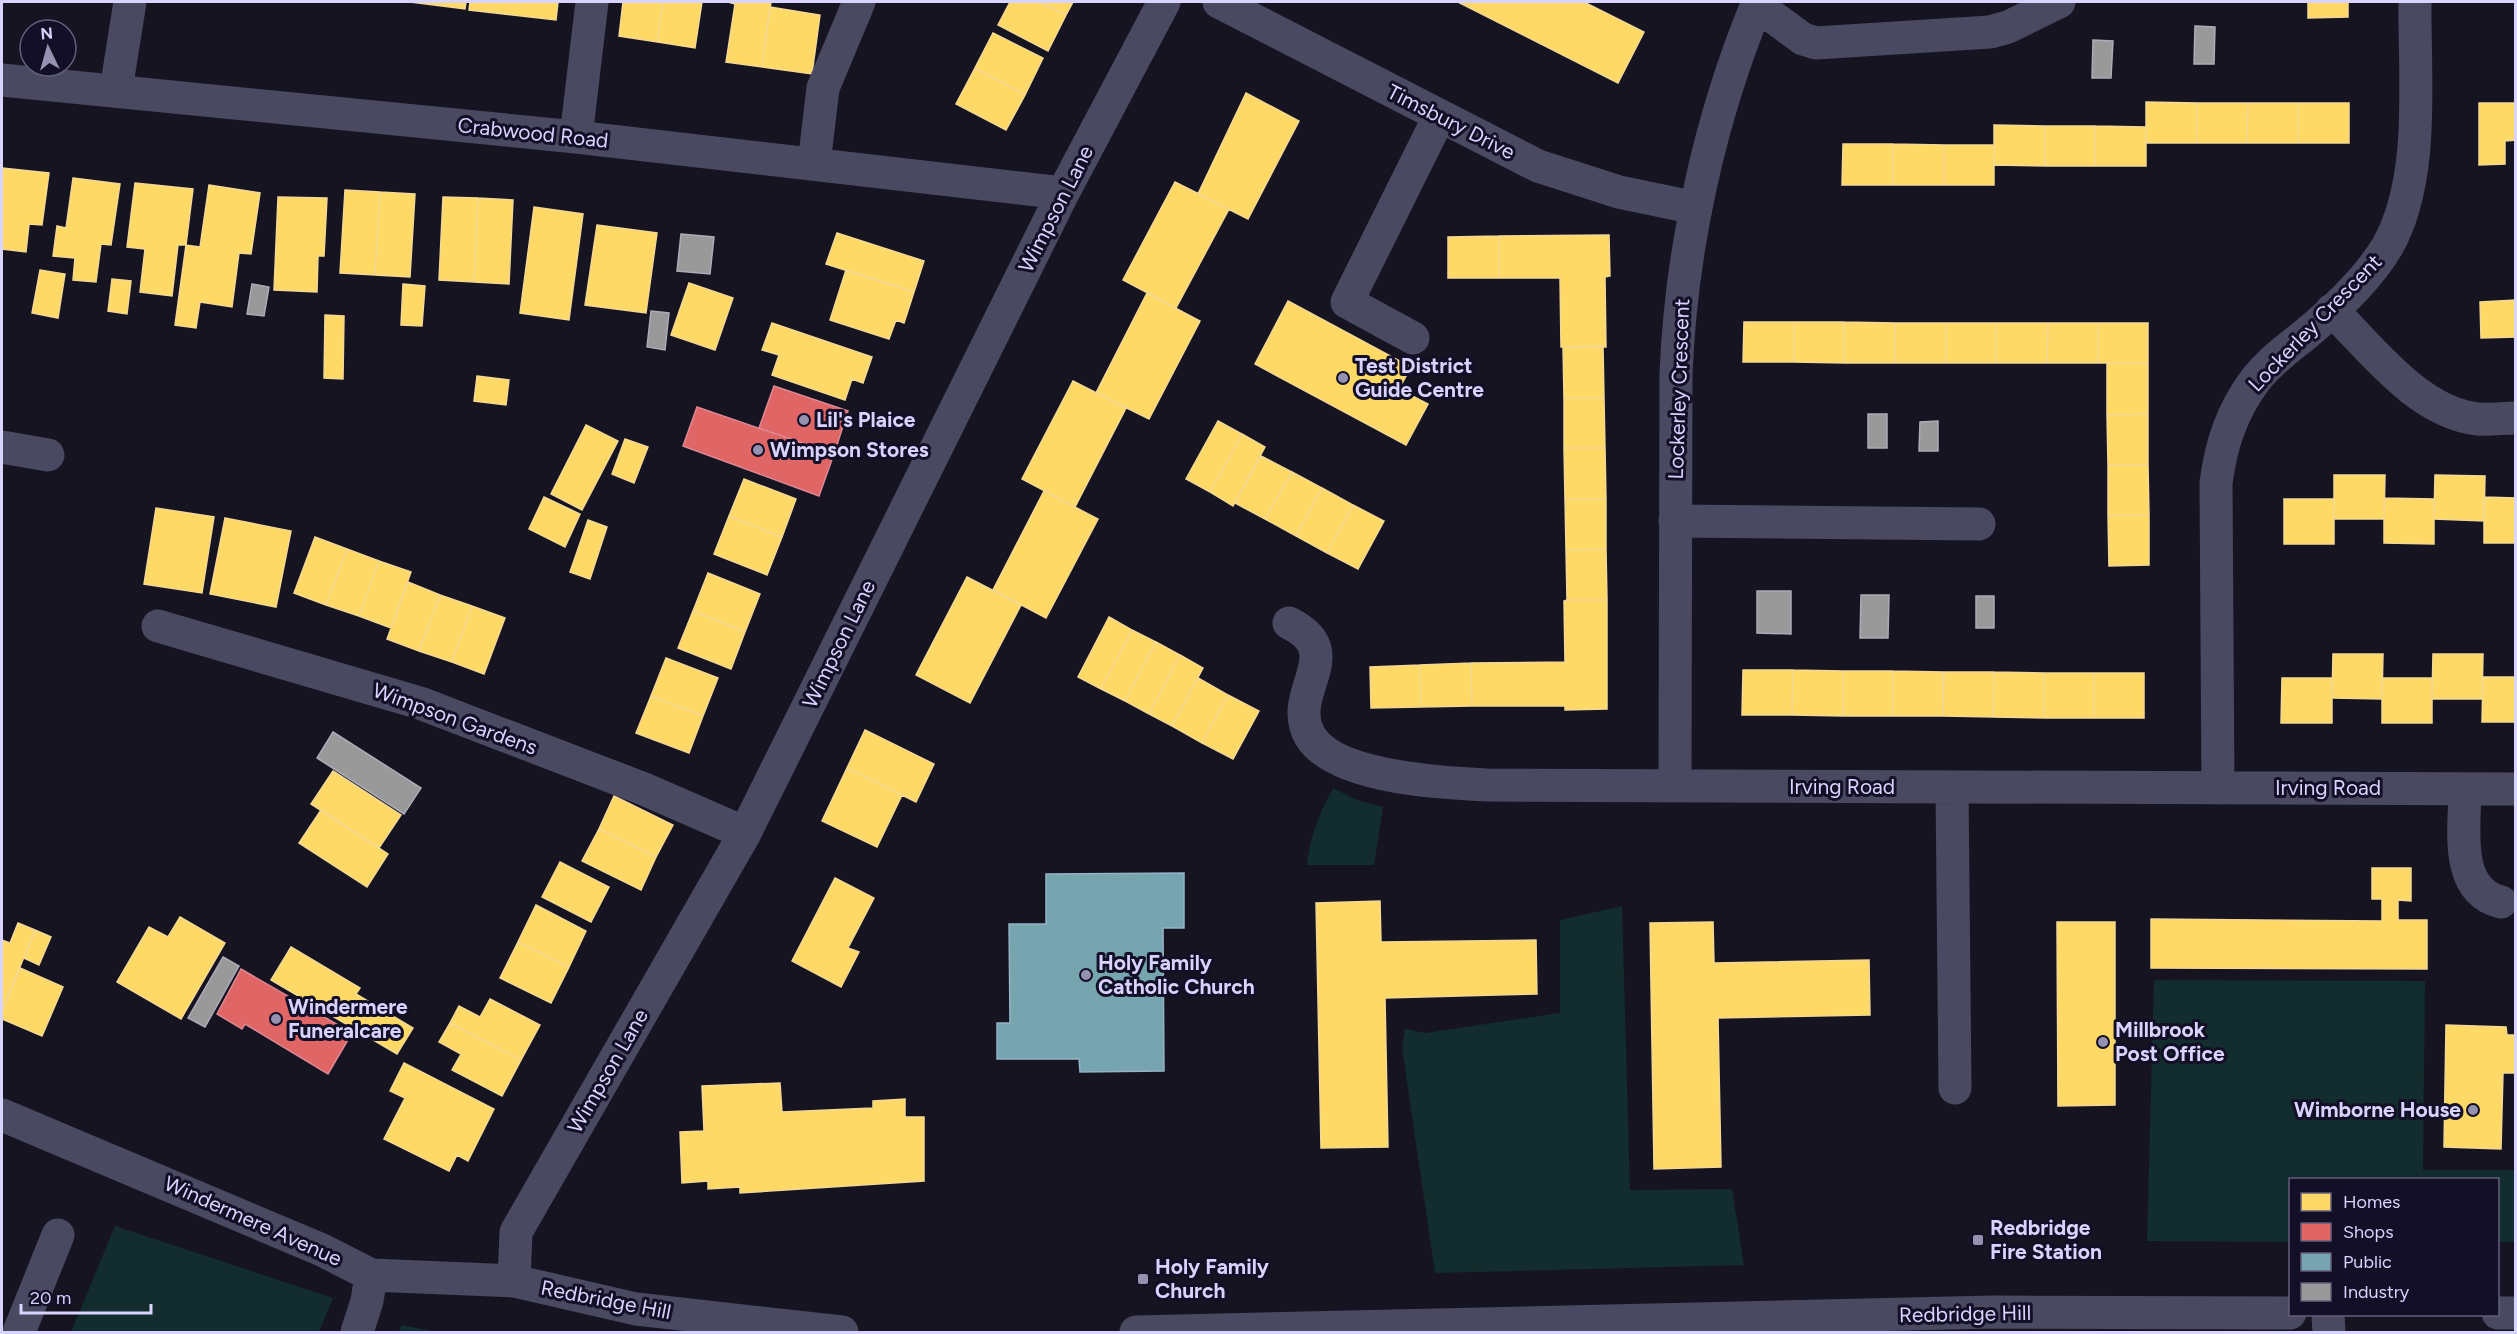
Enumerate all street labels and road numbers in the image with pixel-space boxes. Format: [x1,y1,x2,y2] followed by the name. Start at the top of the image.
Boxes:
[1383,79,1519,164] street label: Timsbury Drive
[456,112,610,153] street label: Crabwood Road
[1013,141,1098,276] street label: Wimpson Lane
[2243,249,2387,396] street label: Lockerley Crescent
[1663,298,1694,480] street label: Lockerley Crescent
[797,576,880,712] street label: Wimpson Lane
[370,677,541,760] street label: Wimpson Gardens
[1789,774,1895,799] street label: Irving Road
[2275,775,2381,800] street label: Irving Road
[562,1004,653,1137] street label: Wimpson Lane
[161,1170,346,1271] street label: Windermere Avenue
[539,1275,673,1324] street label: Redbridge Hill
[1899,1300,2031,1327] street label: Redbridge Hill

